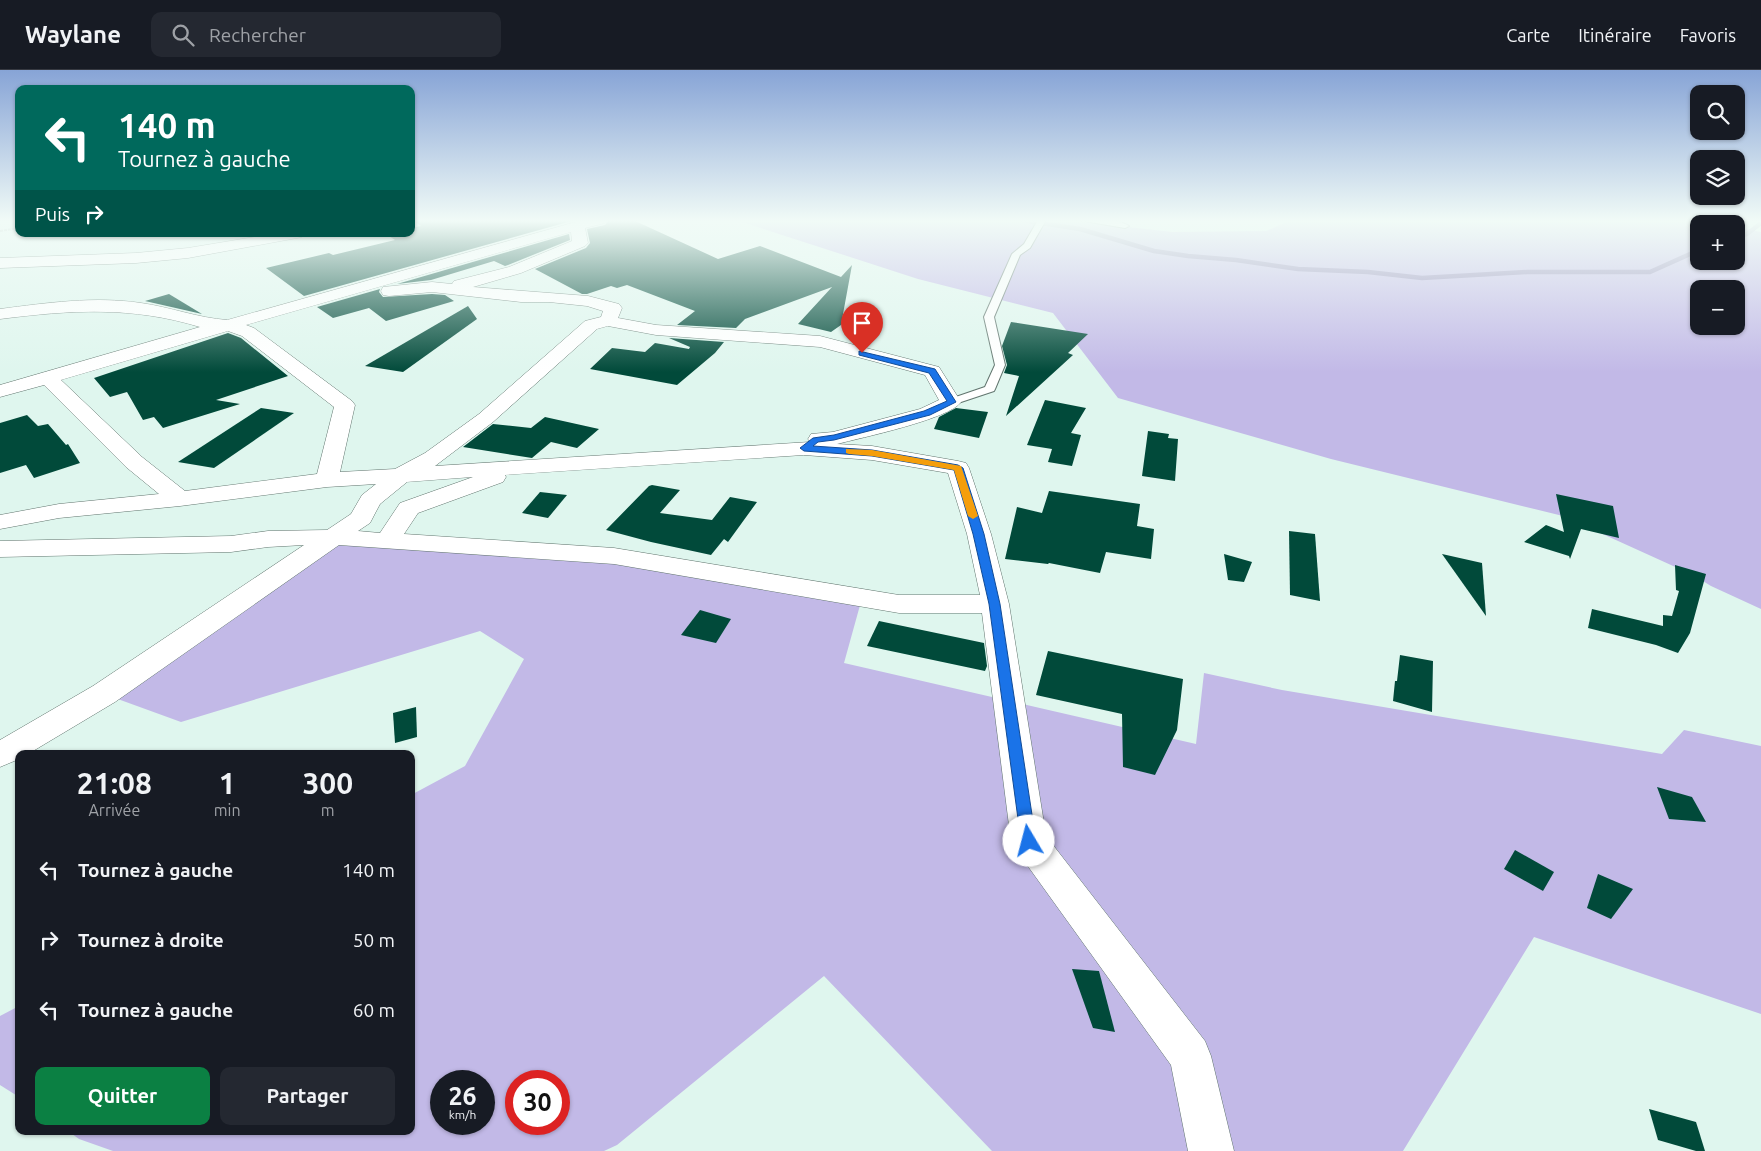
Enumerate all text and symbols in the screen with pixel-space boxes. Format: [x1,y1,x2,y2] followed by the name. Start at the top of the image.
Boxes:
[151,12,501,57] search box
[25,21,121,48] text: Waylane
[169,21,197,49] icon: search
[209,24,306,46] text: Rechercher
[1506,25,1550,45] text: Carte
[1578,25,1652,45] text: Itinéraire
[1680,25,1736,45] text: Favoris
[1690,85,1745,335] map controls
[1690,85,1745,140] button: search
[35,105,100,170] icon: left
[118,105,216,145] text: 140 m
[118,146,291,171] text: Tournez à gauche
[1690,150,1745,205] button: layers
[80,200,108,228] icon: right
[35,203,70,225] text: Puis
[1690,215,1745,270] button: +
[1690,280,1745,335] button: −
[841,302,883,353] pin
[848,309,876,337] icon: arrive
[77,766,152,800] text: 21:08
[219,766,236,800] text: 1
[302,766,353,800] text: 300
[88,801,140,819] text: Arrivée
[214,801,241,819] text: min
[321,801,335,819] text: m
[1002,814,1054,866] position arrow
[35,856,63,884] icon: left
[78,859,233,881] text: Tournez à gauche
[342,859,395,881] text: 140 m
[35,926,63,954] icon: right
[78,929,224,951] text: Tournez à droite
[353,929,395,951] text: 50 m
[35,996,63,1024] icon: left
[78,999,233,1021] text: Tournez à gauche
[353,999,395,1021] text: 60 m
[35,1067,210,1125] button: Quitter
[220,1067,395,1125] button: Partager
[505,1070,570,1135] speed limit sign: 30
[448,1082,477,1110] text: 26
[449,1108,476,1121] text: km/h

